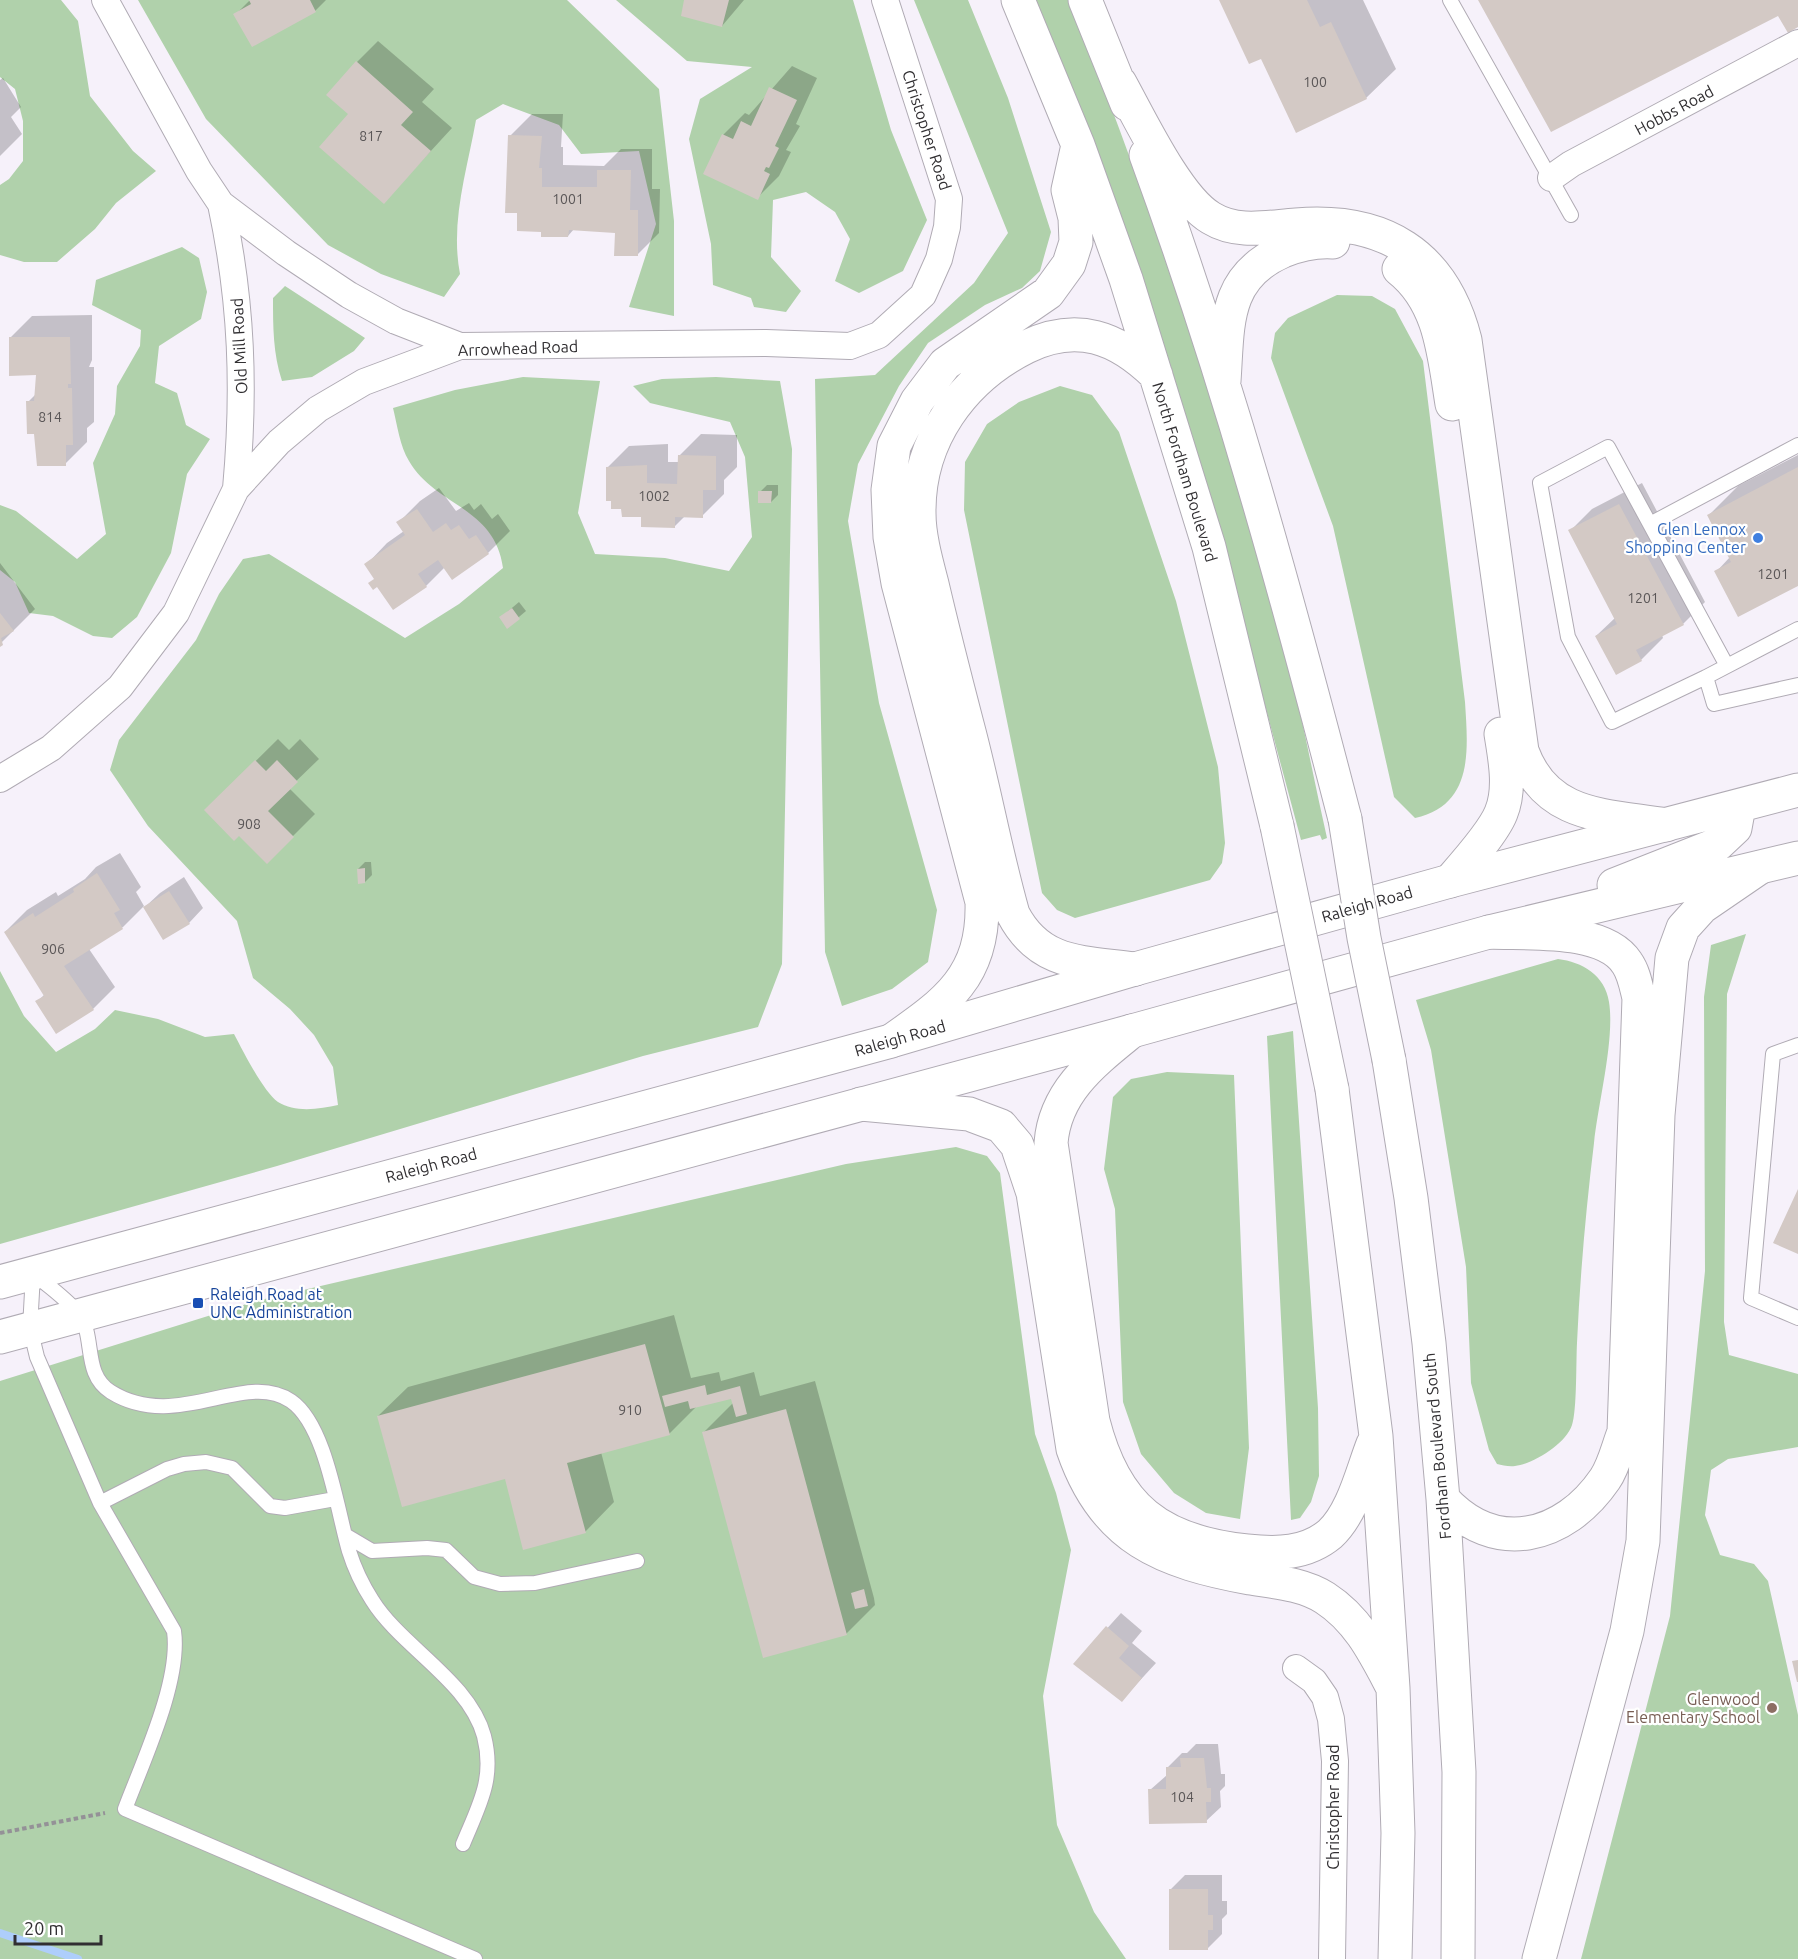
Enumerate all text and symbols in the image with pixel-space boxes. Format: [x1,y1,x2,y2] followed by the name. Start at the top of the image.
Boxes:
[899,68,955,192] street label: Christopher Road
[1303,74,1327,90] house number: 100
[1631,82,1717,138] street label: Hobbs Road
[359,128,383,144] house number: 817
[552,191,584,207] house number: 1001
[227,297,251,395] street label: Old Mill Road
[458,337,578,359] street label: Arrowhead Road
[1149,380,1221,564] street label: North Fordham Boulevard
[38,409,62,425] house number: 814
[638,488,670,504] house number: 1002
[1626,520,1746,556] place label: Glen Lennox Shopping Center
[1751,531,1765,545] marker: Glen Lennox Shopping Center
[1757,566,1789,582] house number: 1201
[1627,590,1659,606] house number: 1201
[237,816,261,832] house number: 908
[1319,882,1415,926] street label: Raleigh Road
[41,941,65,957] house number: 906
[852,1016,948,1060] street label: Raleigh Road
[383,1144,479,1186] street label: Raleigh Road
[210,1285,352,1321] place label: Raleigh Road at UNC Administration
[191,1296,205,1310] marker: Raleigh Road at UNC Administration
[1420,1352,1454,1540] street label: Fordham Boulevard South
[618,1402,642,1418] house number: 910
[1626,1690,1760,1726] place label: Glenwood Elementary School
[1765,1701,1779,1715] marker: Glenwood Elementary School
[1324,1744,1342,1870] street label: Christopher Road
[1170,1789,1194,1805] house number: 104
[15,1908,100,1946] scale bar
[24,1918,64,1938] text: 20 m

